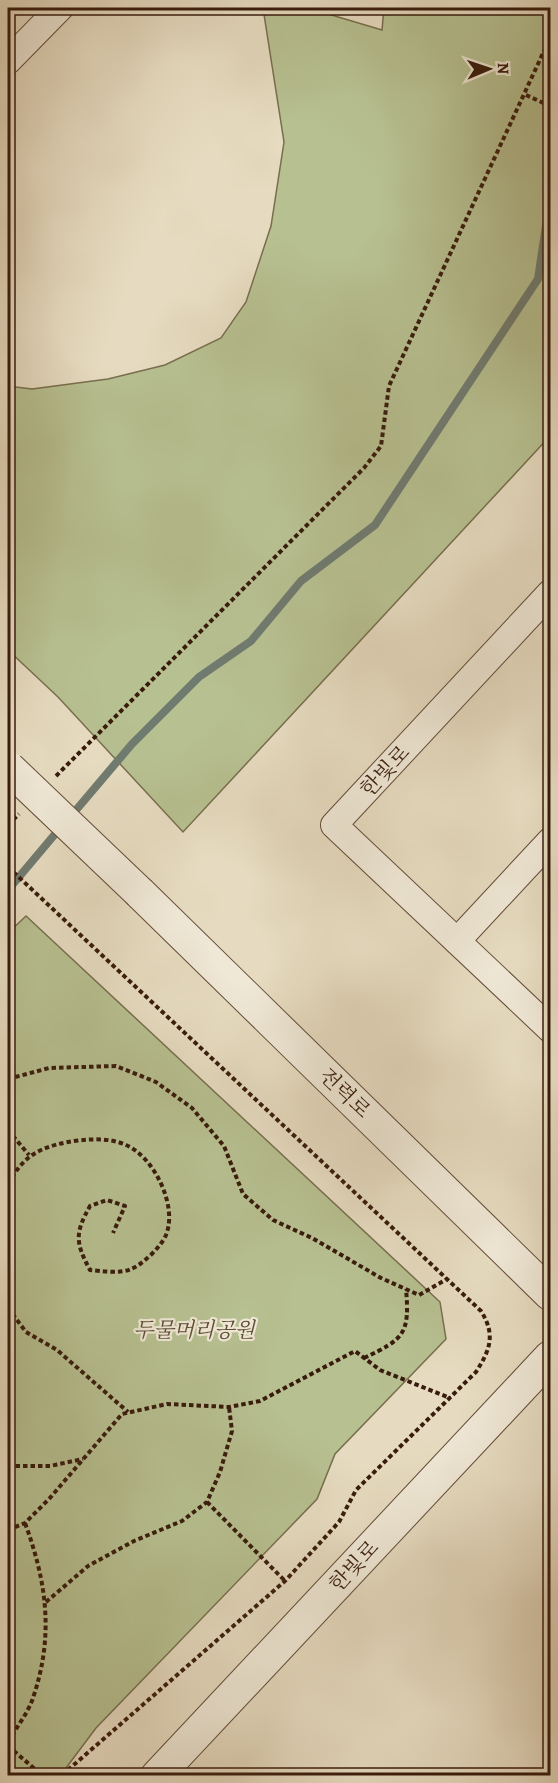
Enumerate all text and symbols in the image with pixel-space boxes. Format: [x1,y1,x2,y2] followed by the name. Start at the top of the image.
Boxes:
[459,39,519,99] north arrow
[492,62,514,75] text: N
[354,739,416,803] street label: 한빛로
[313,1062,377,1124] street label: 전력로
[133,1316,257,1344] park label: 두물머리공원
[323,1534,385,1598] street label: 한빛로

